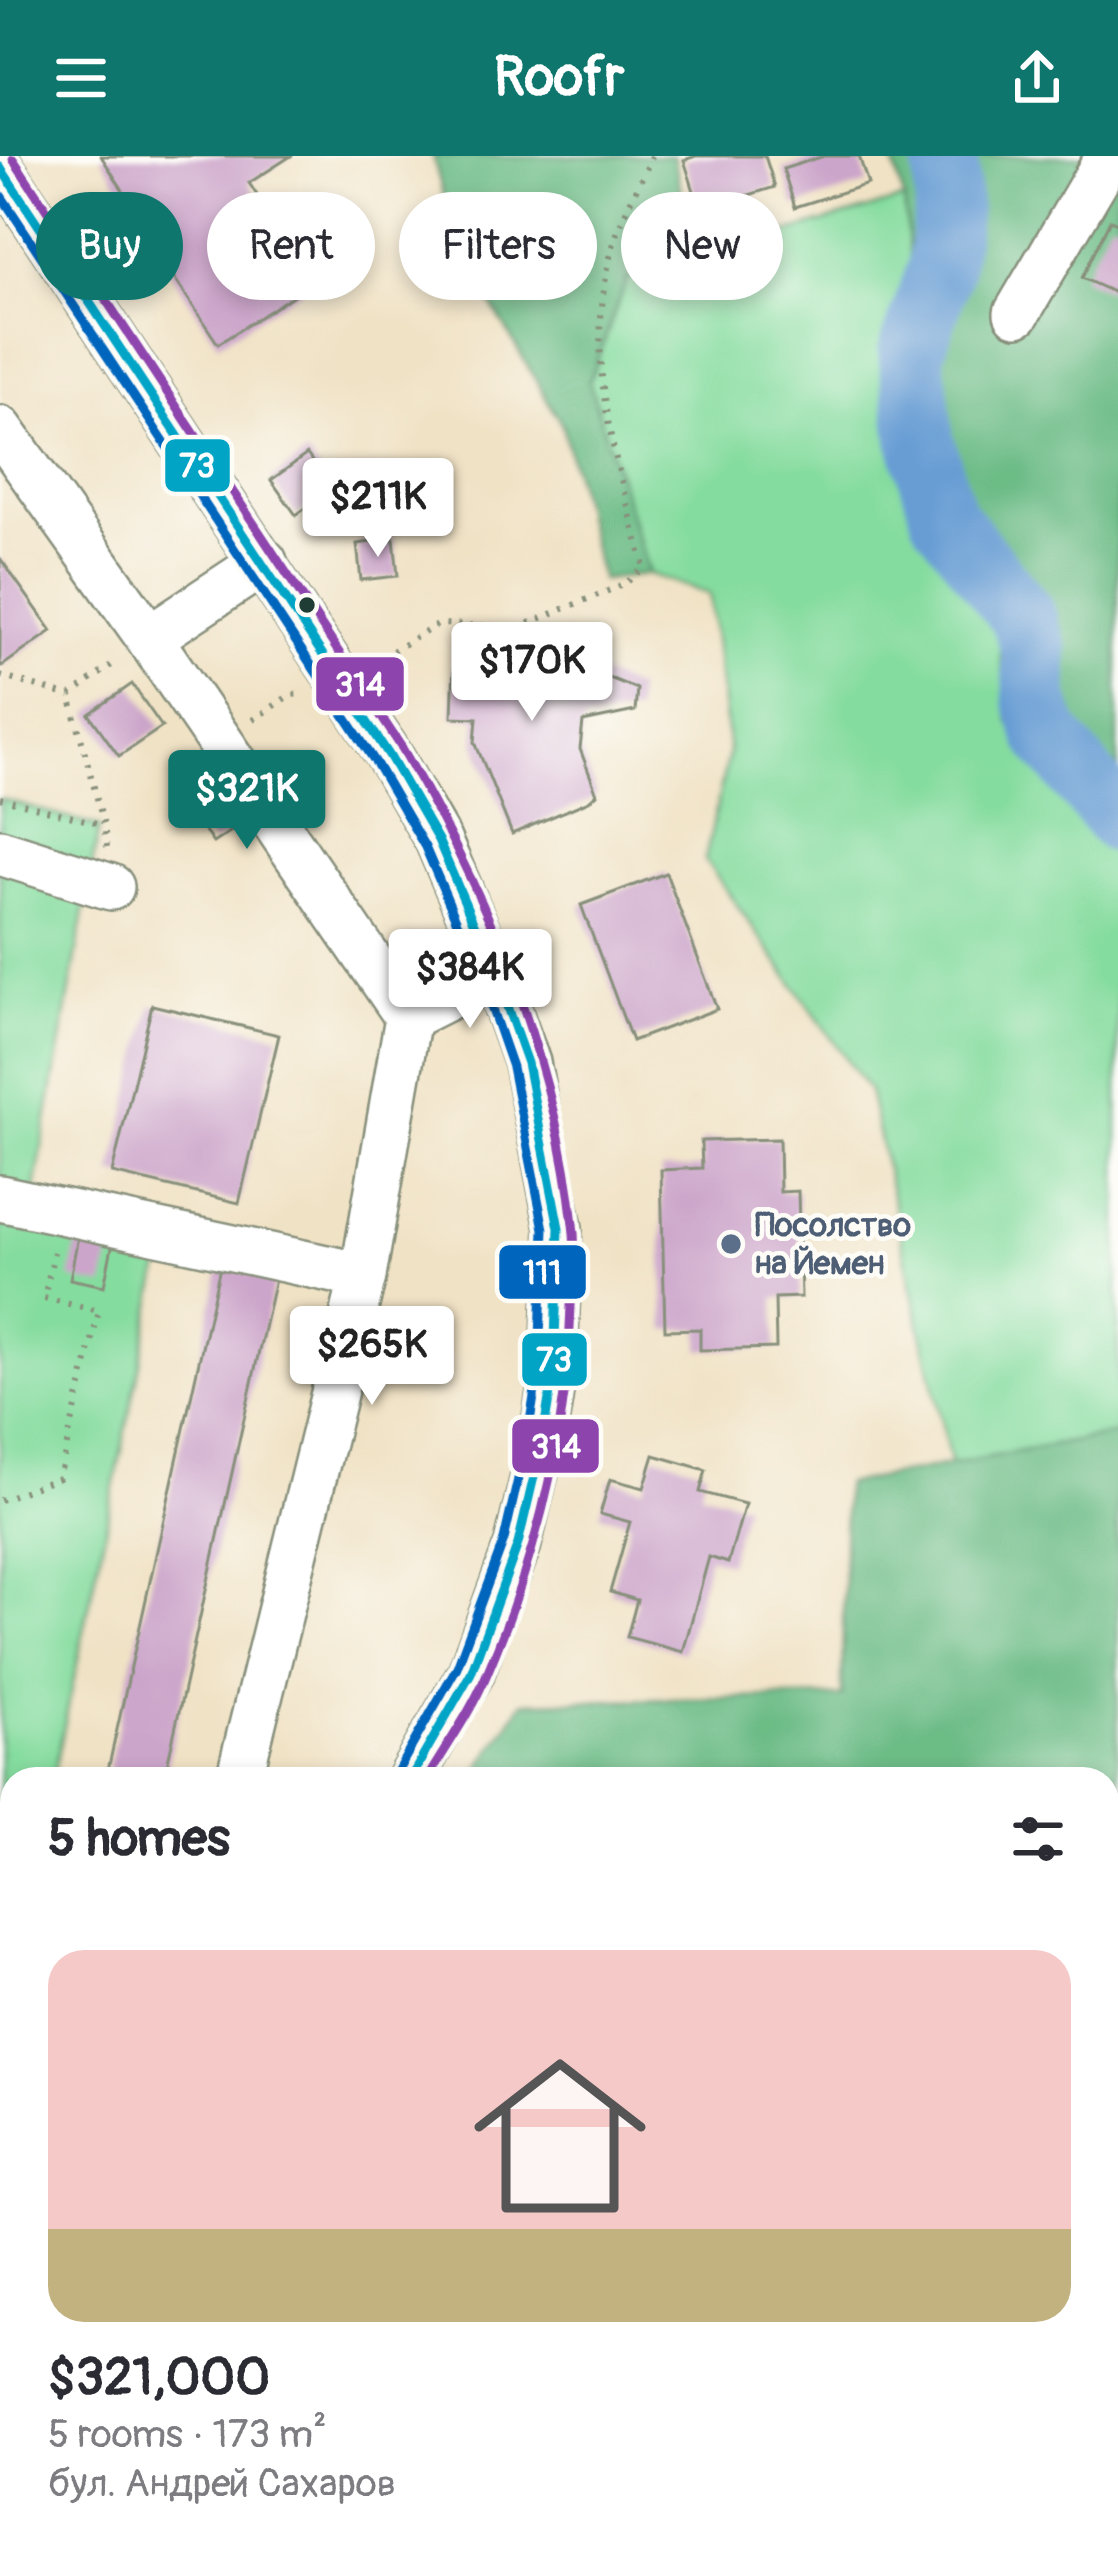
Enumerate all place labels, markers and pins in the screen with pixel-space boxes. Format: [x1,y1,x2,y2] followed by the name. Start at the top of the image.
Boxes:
[294,458,462,560] pin: $211K
[296,594,318,616] unlabelled marker
[448,622,616,724] pin: $170K
[163,750,331,852] pin: $321K
[386,929,554,1031] pin: $384K
[755,1205,911,1284] place label: Посолство на Йемен
[718,1231,744,1257] marker: Посолство на Йемен
[288,1306,456,1408] pin: $265K

